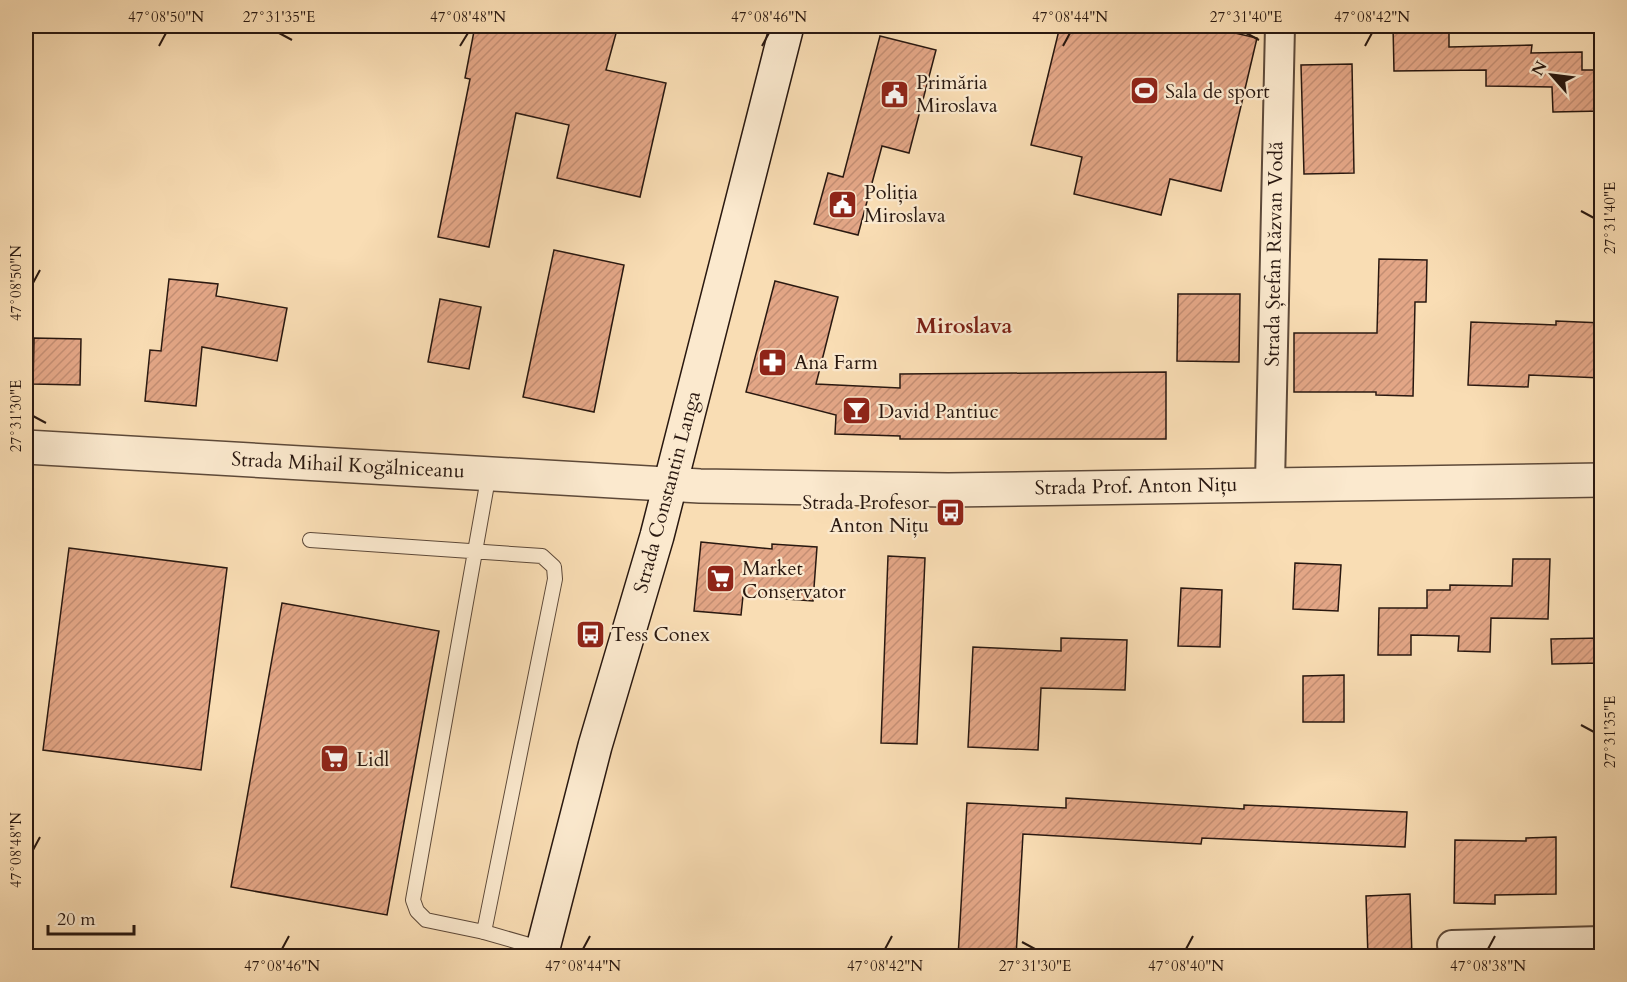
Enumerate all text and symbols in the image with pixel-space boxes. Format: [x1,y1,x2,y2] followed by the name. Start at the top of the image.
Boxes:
[128,7,204,27] text: 47°08'50"N
[243,7,315,27] text: 27°31'35"E
[430,7,506,27] text: 47°08'48"N
[731,7,807,27] text: 47°08'46"N
[1032,7,1108,27] text: 47°08'44"N
[1210,7,1282,27] text: 27°31'40"E
[1334,7,1410,27] text: 47°08'42"N
[1522,45,1582,105] north arrow
[1527,57,1553,80] text: N
[916,69,998,119] place label: Primăria Miroslava
[1128,75,1160,107] sports icon: Sala de sport
[879,78,911,110] public building icon: Primăria Miroslava
[1165,78,1270,105] place label: Sala de sport
[1259,141,1289,367] street label: Strada Ștefan Răzvan Vodă
[864,179,946,229] place label: Poliția Miroslava
[1600,182,1620,254] text: 27°31'40"E
[827,188,859,220] public building icon: Poliția Miroslava
[6,245,26,321] text: 47°08'50"N
[916,311,1012,341] district label: Miroslava
[757,346,789,378] pharmacy icon: Ana Farm
[794,349,878,376] place label: Ana Farm
[6,380,26,452] text: 27°31'30"E
[627,388,707,596] street label: Strada Constantin Langa
[841,395,873,427] bar icon: David Pantiuc
[878,398,999,425] place label: David Pantiuc
[231,445,465,485] street label: Strada Mihail Kogălniceanu
[1034,471,1238,501] street label: Strada Prof. Anton Nițu
[802,489,930,539] place label: Strada Profesor Anton Nițu
[934,497,966,529] bus stop icon: Strada Profesor Anton Nițu
[742,555,846,605] place label: Market Conservator
[705,563,737,595] supermarket icon: Market Conservator
[574,618,606,650] bus stop icon: Tess Conex
[611,621,710,648] place label: Tess Conex
[1600,696,1620,768] text: 27°31'35"E
[319,743,351,775] supermarket icon: Lidl
[356,746,389,773] place label: Lidl
[6,812,26,888] text: 47°08'48"N
[48,898,134,936] scale bar
[57,907,96,932] text: 20 m
[244,956,320,976] text: 47°08'46"N
[545,956,621,976] text: 47°08'44"N
[847,956,923,976] text: 47°08'42"N
[999,956,1071,976] text: 27°31'30"E
[1148,956,1224,976] text: 47°08'40"N
[1450,956,1526,976] text: 47°08'38"N

